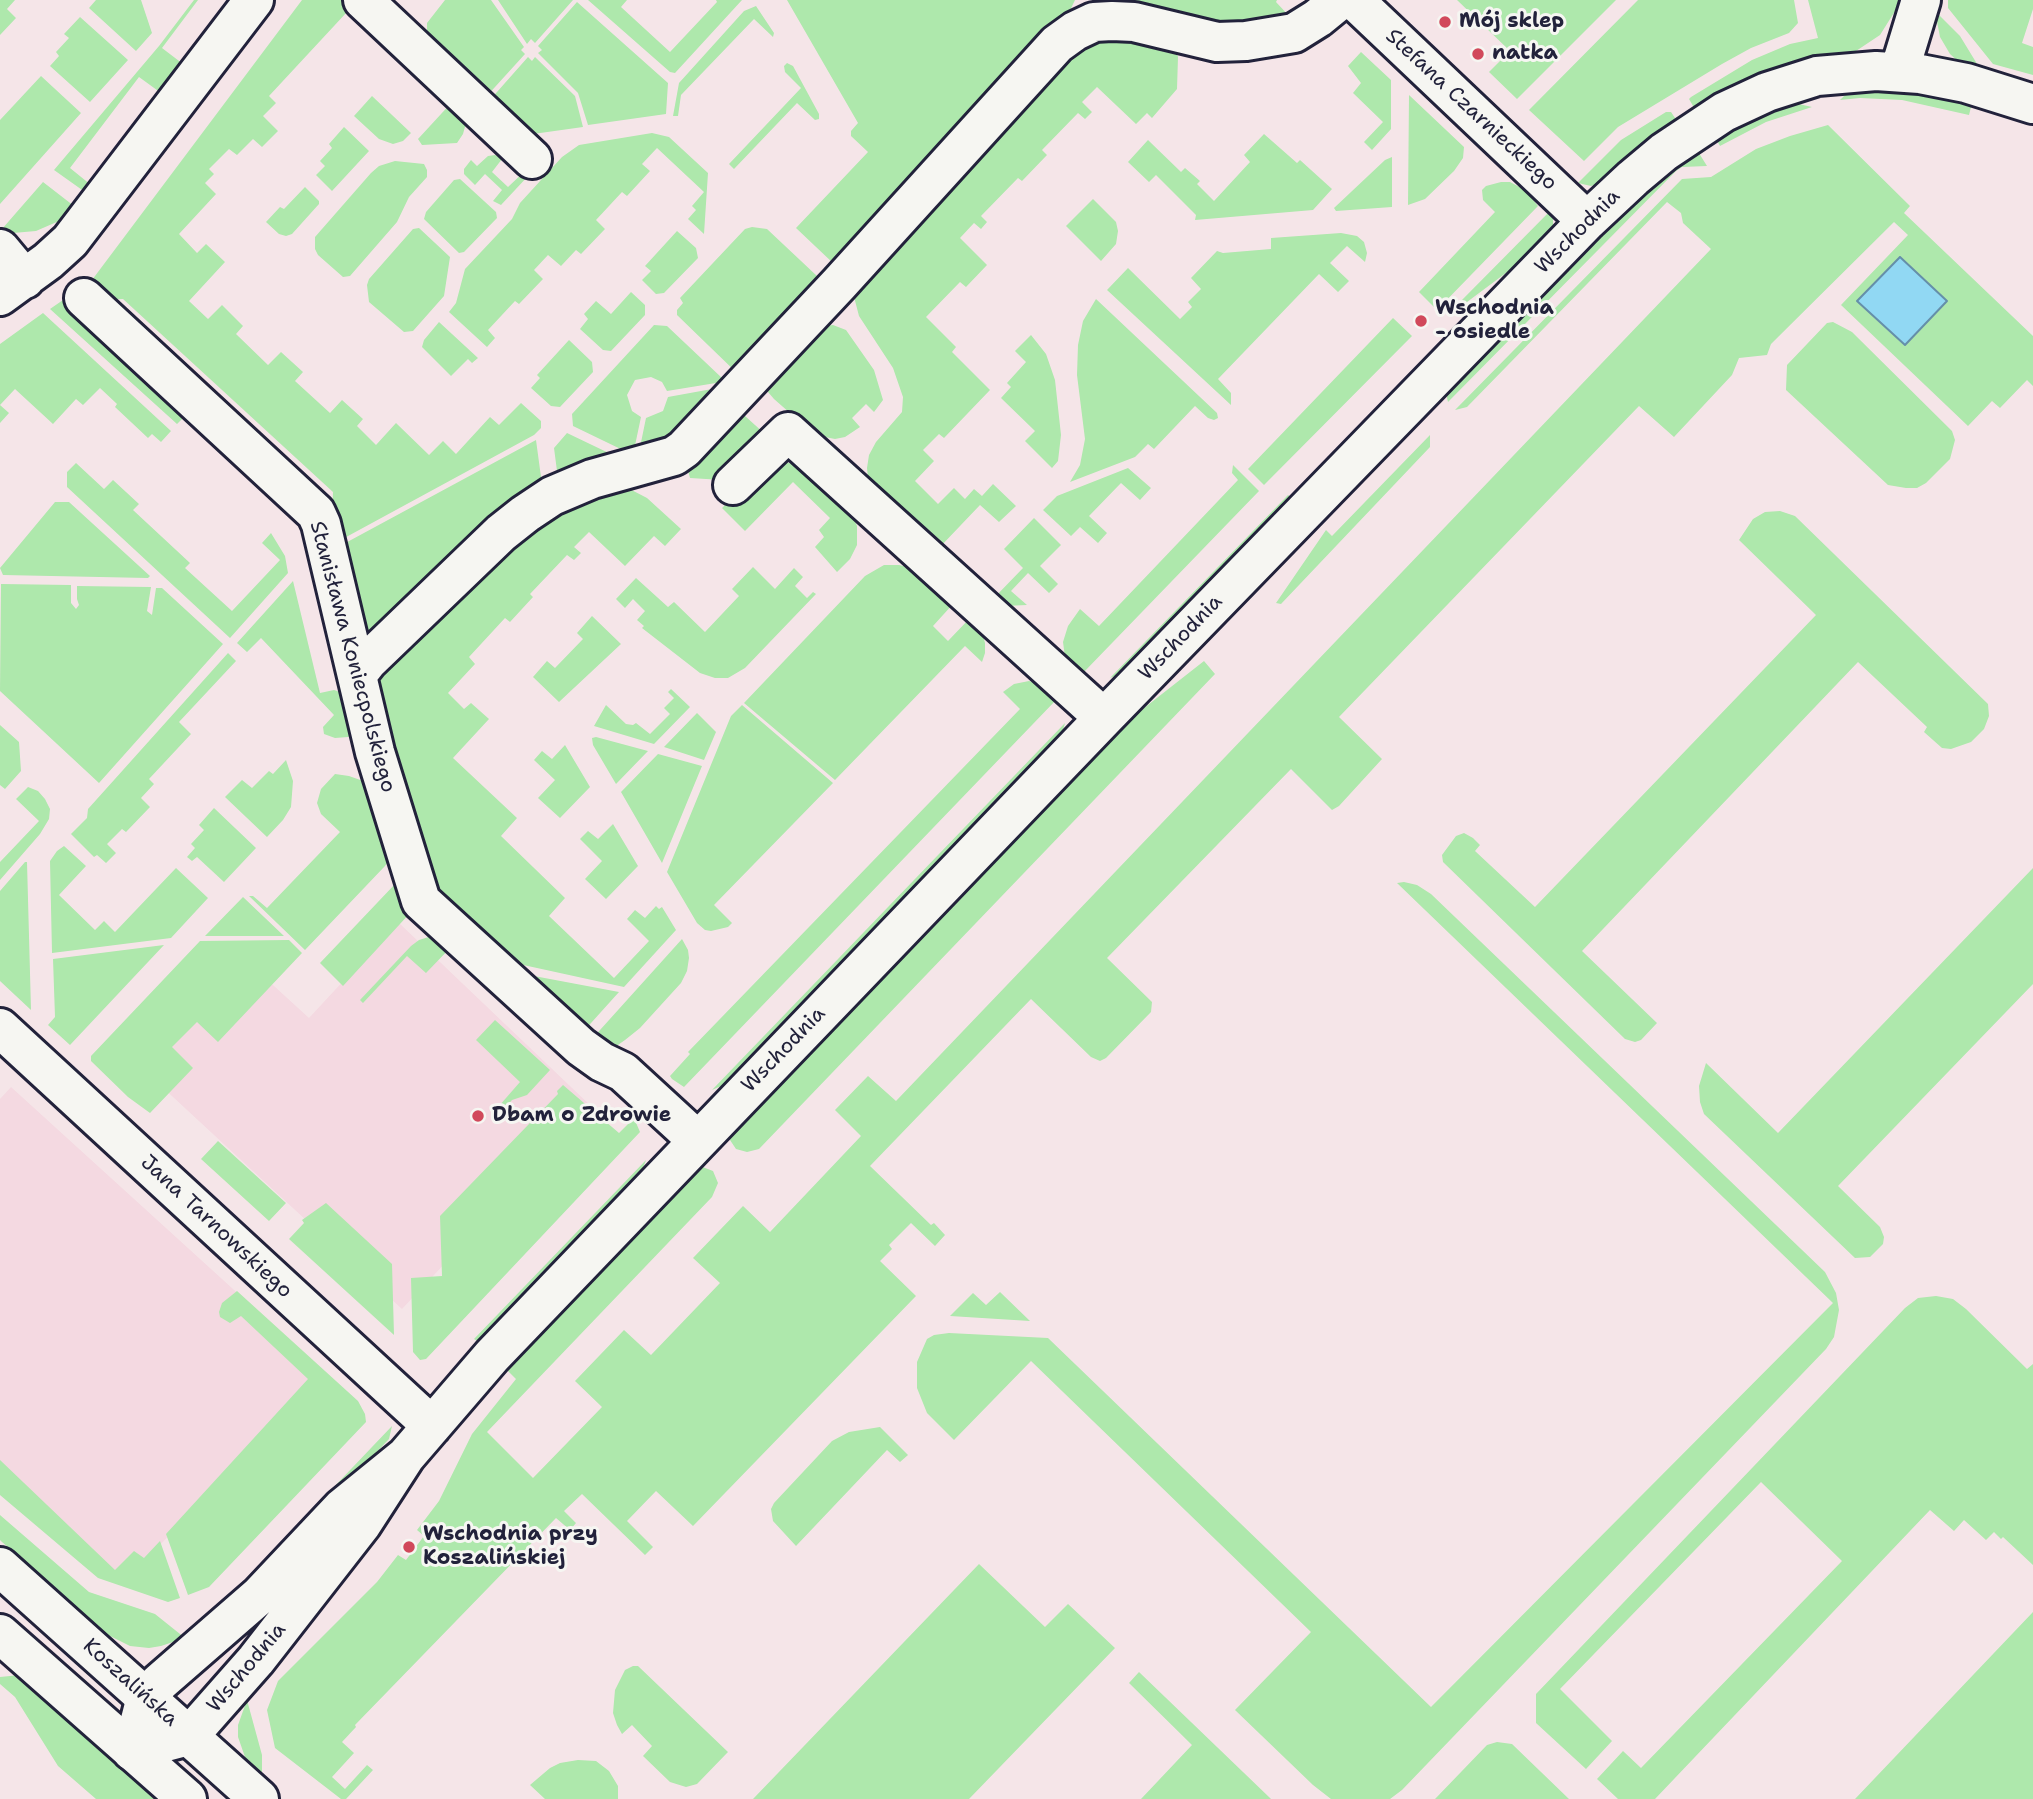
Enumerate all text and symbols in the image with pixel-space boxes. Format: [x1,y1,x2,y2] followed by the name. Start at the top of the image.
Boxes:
[1459,9,1564,35] place label: Mój sklep
[1437,14,1453,30] marker: Mój sklep
[1380,24,1562,196] street label: Stefana Czarnieckiego
[1492,41,1558,67] place label: natka
[1470,46,1486,62] marker: natka
[1530,184,1626,280] street label: Wschodnia
[1435,296,1554,346] place label: Wschodnia - osiedle
[1413,313,1429,329] marker: Wschodnia - osiedle
[304,519,400,795] street label: Stanisława Koniecpolskiego
[1134,590,1228,686] street label: Wschodnia
[737,1002,831,1098] street label: Wschodnia
[492,1103,671,1129] place label: Dbam o Zdrowie
[470,1108,486,1124] marker: Dbam o Zdrowie
[135,1150,297,1304] street label: Jana Tarnowskiego
[423,1522,598,1572] place label: Wschodnia przy Koszalińskiej
[401,1539,417,1555] marker: Wschodnia przy Koszalińskiej
[202,1618,292,1718] street label: Wschodnia
[77,1634,183,1732] street label: Koszalińska

